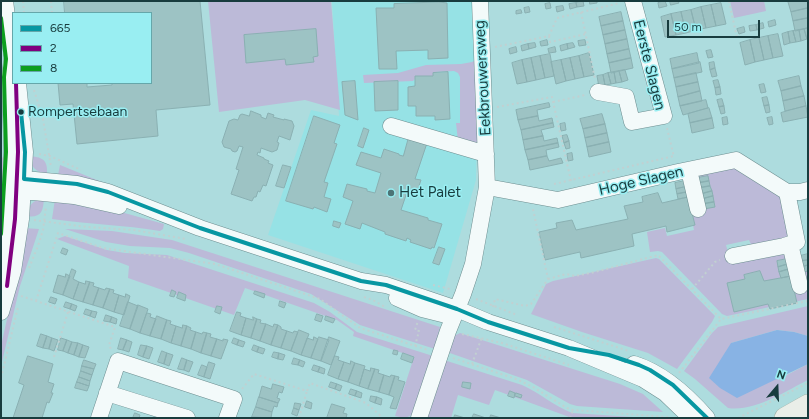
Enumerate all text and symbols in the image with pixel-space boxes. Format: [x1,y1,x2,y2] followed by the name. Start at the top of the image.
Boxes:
[12,12,152,84] legend
[669,12,762,38] scale bar
[629,18,669,112] street label: Eerste Slagen
[471,20,495,136] street label: Eekbrouwersweg
[674,20,702,34] text: 50 m
[50,21,70,35] text: 665
[50,41,57,55] text: 2
[50,61,57,75] text: 8
[28,104,127,120] place label: Rompertsebaan
[16,107,26,117] marker: Rompertsebaan
[597,163,685,199] street label: Hoge Slagen
[399,184,461,202] place label: Het Palet
[386,188,396,198] marker: Het Palet
[757,367,797,407] north arrow
[775,368,787,383] text: N

